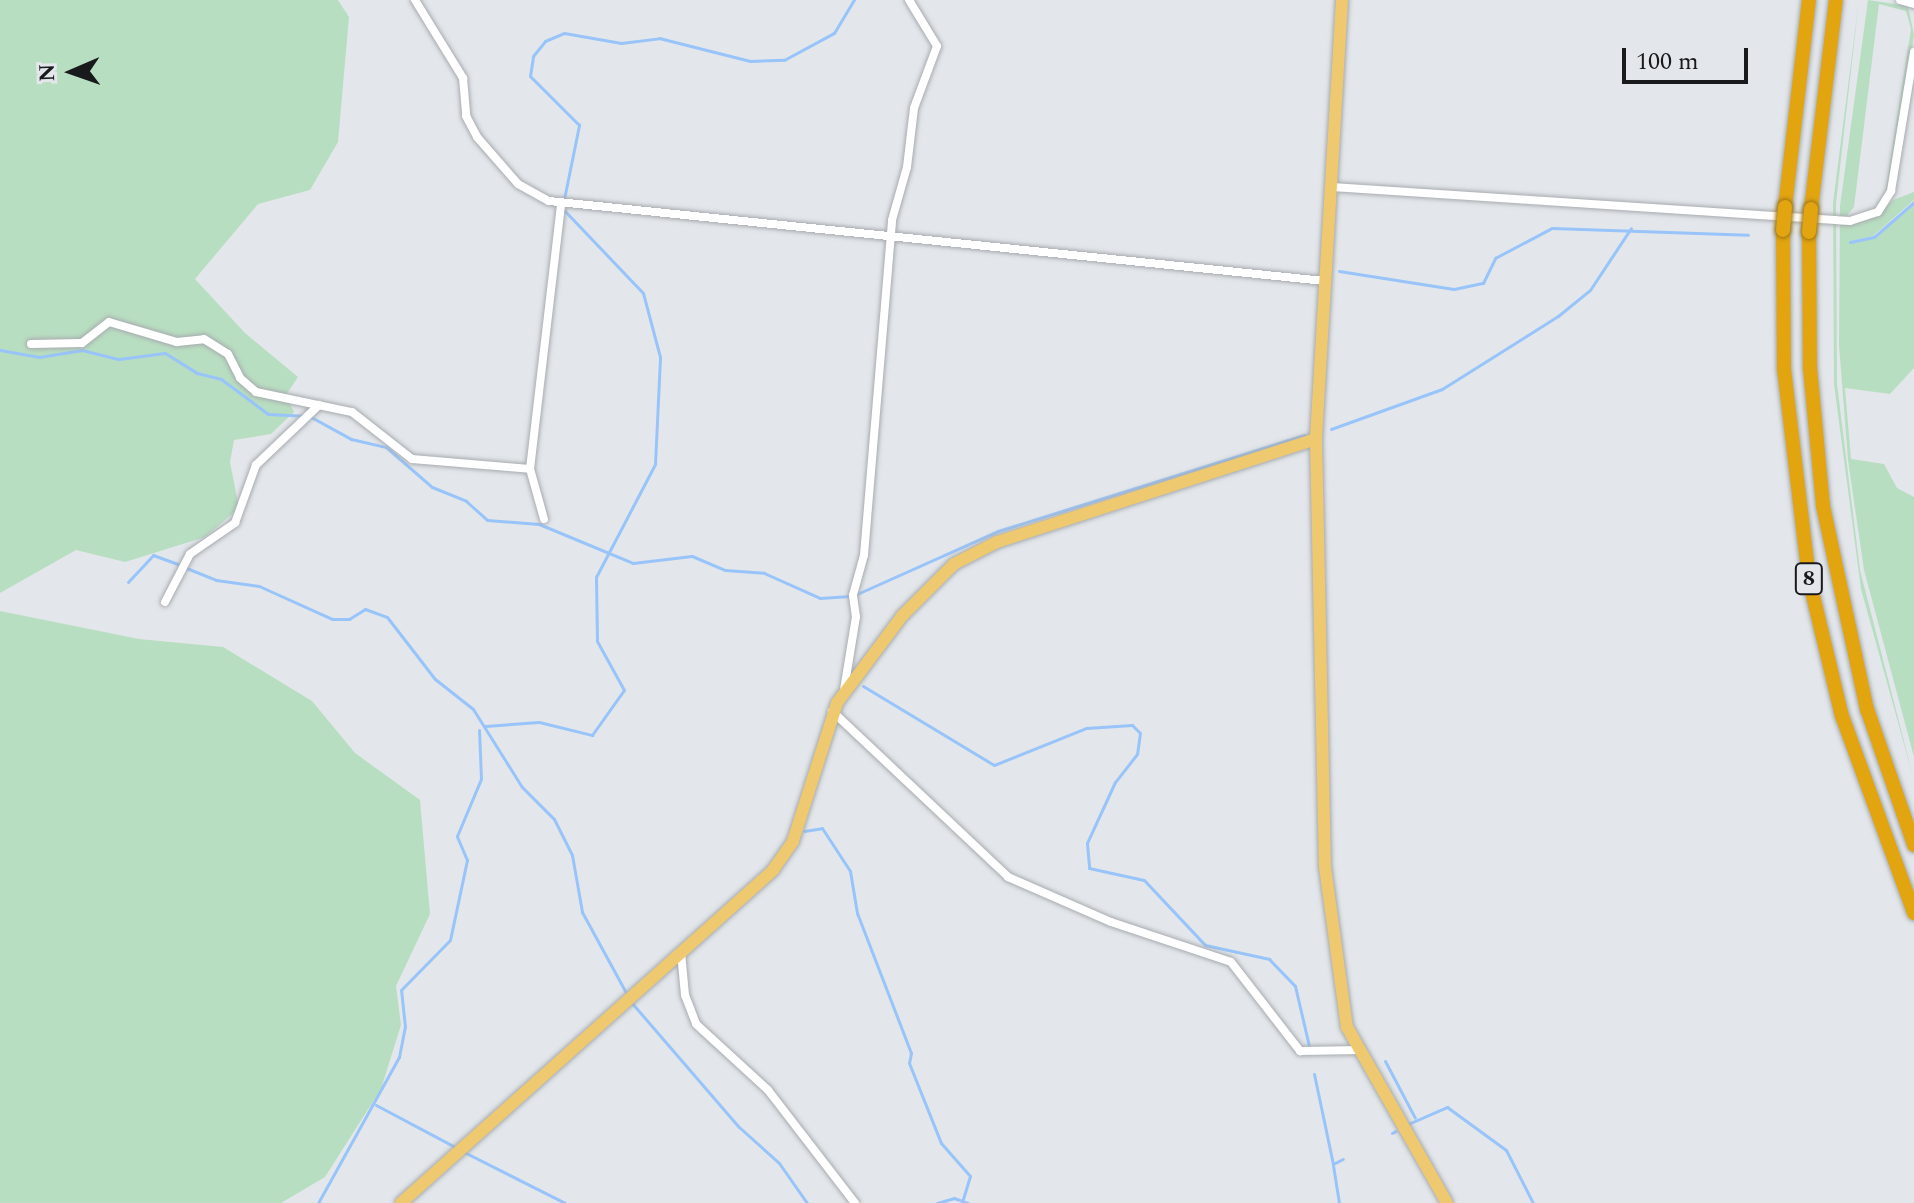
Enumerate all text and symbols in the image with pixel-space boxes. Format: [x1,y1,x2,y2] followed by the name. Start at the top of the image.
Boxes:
[32,32,112,112] north arrow
[1626,32,1752,82] scale bar
[1636,44,1699,80] text: 100 m
[31,63,64,82] text: N
[1793,561,1825,597] road number: 8

